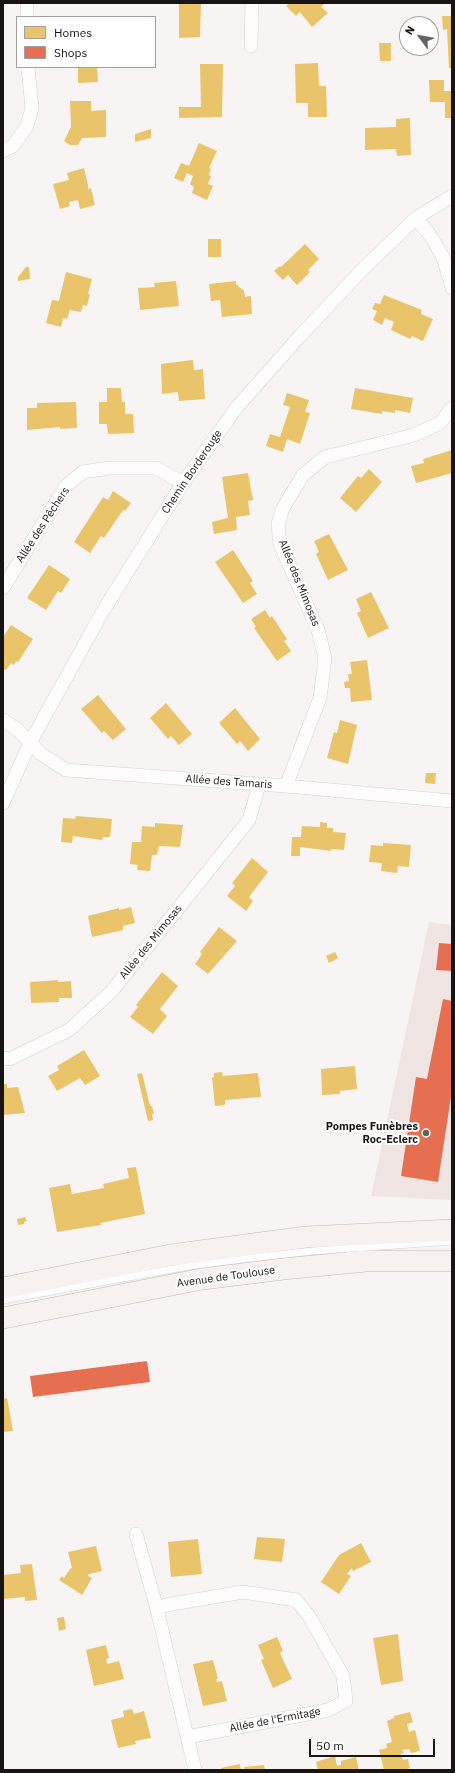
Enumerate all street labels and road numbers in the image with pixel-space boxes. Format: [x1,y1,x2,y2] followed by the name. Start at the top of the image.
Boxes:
[159,428,225,516] street label: Chemin Borderouge
[14,485,72,565] street label: Allée des Pêchers
[276,538,322,628] street label: Allée des Mimosas
[185,772,273,792] street label: Allée des Tamaris
[117,902,185,982] street label: Allée des Mimosas
[176,1264,276,1290] street label: Avenue de Toulouse
[228,1705,322,1735] street label: Allée de l'Ermitage

